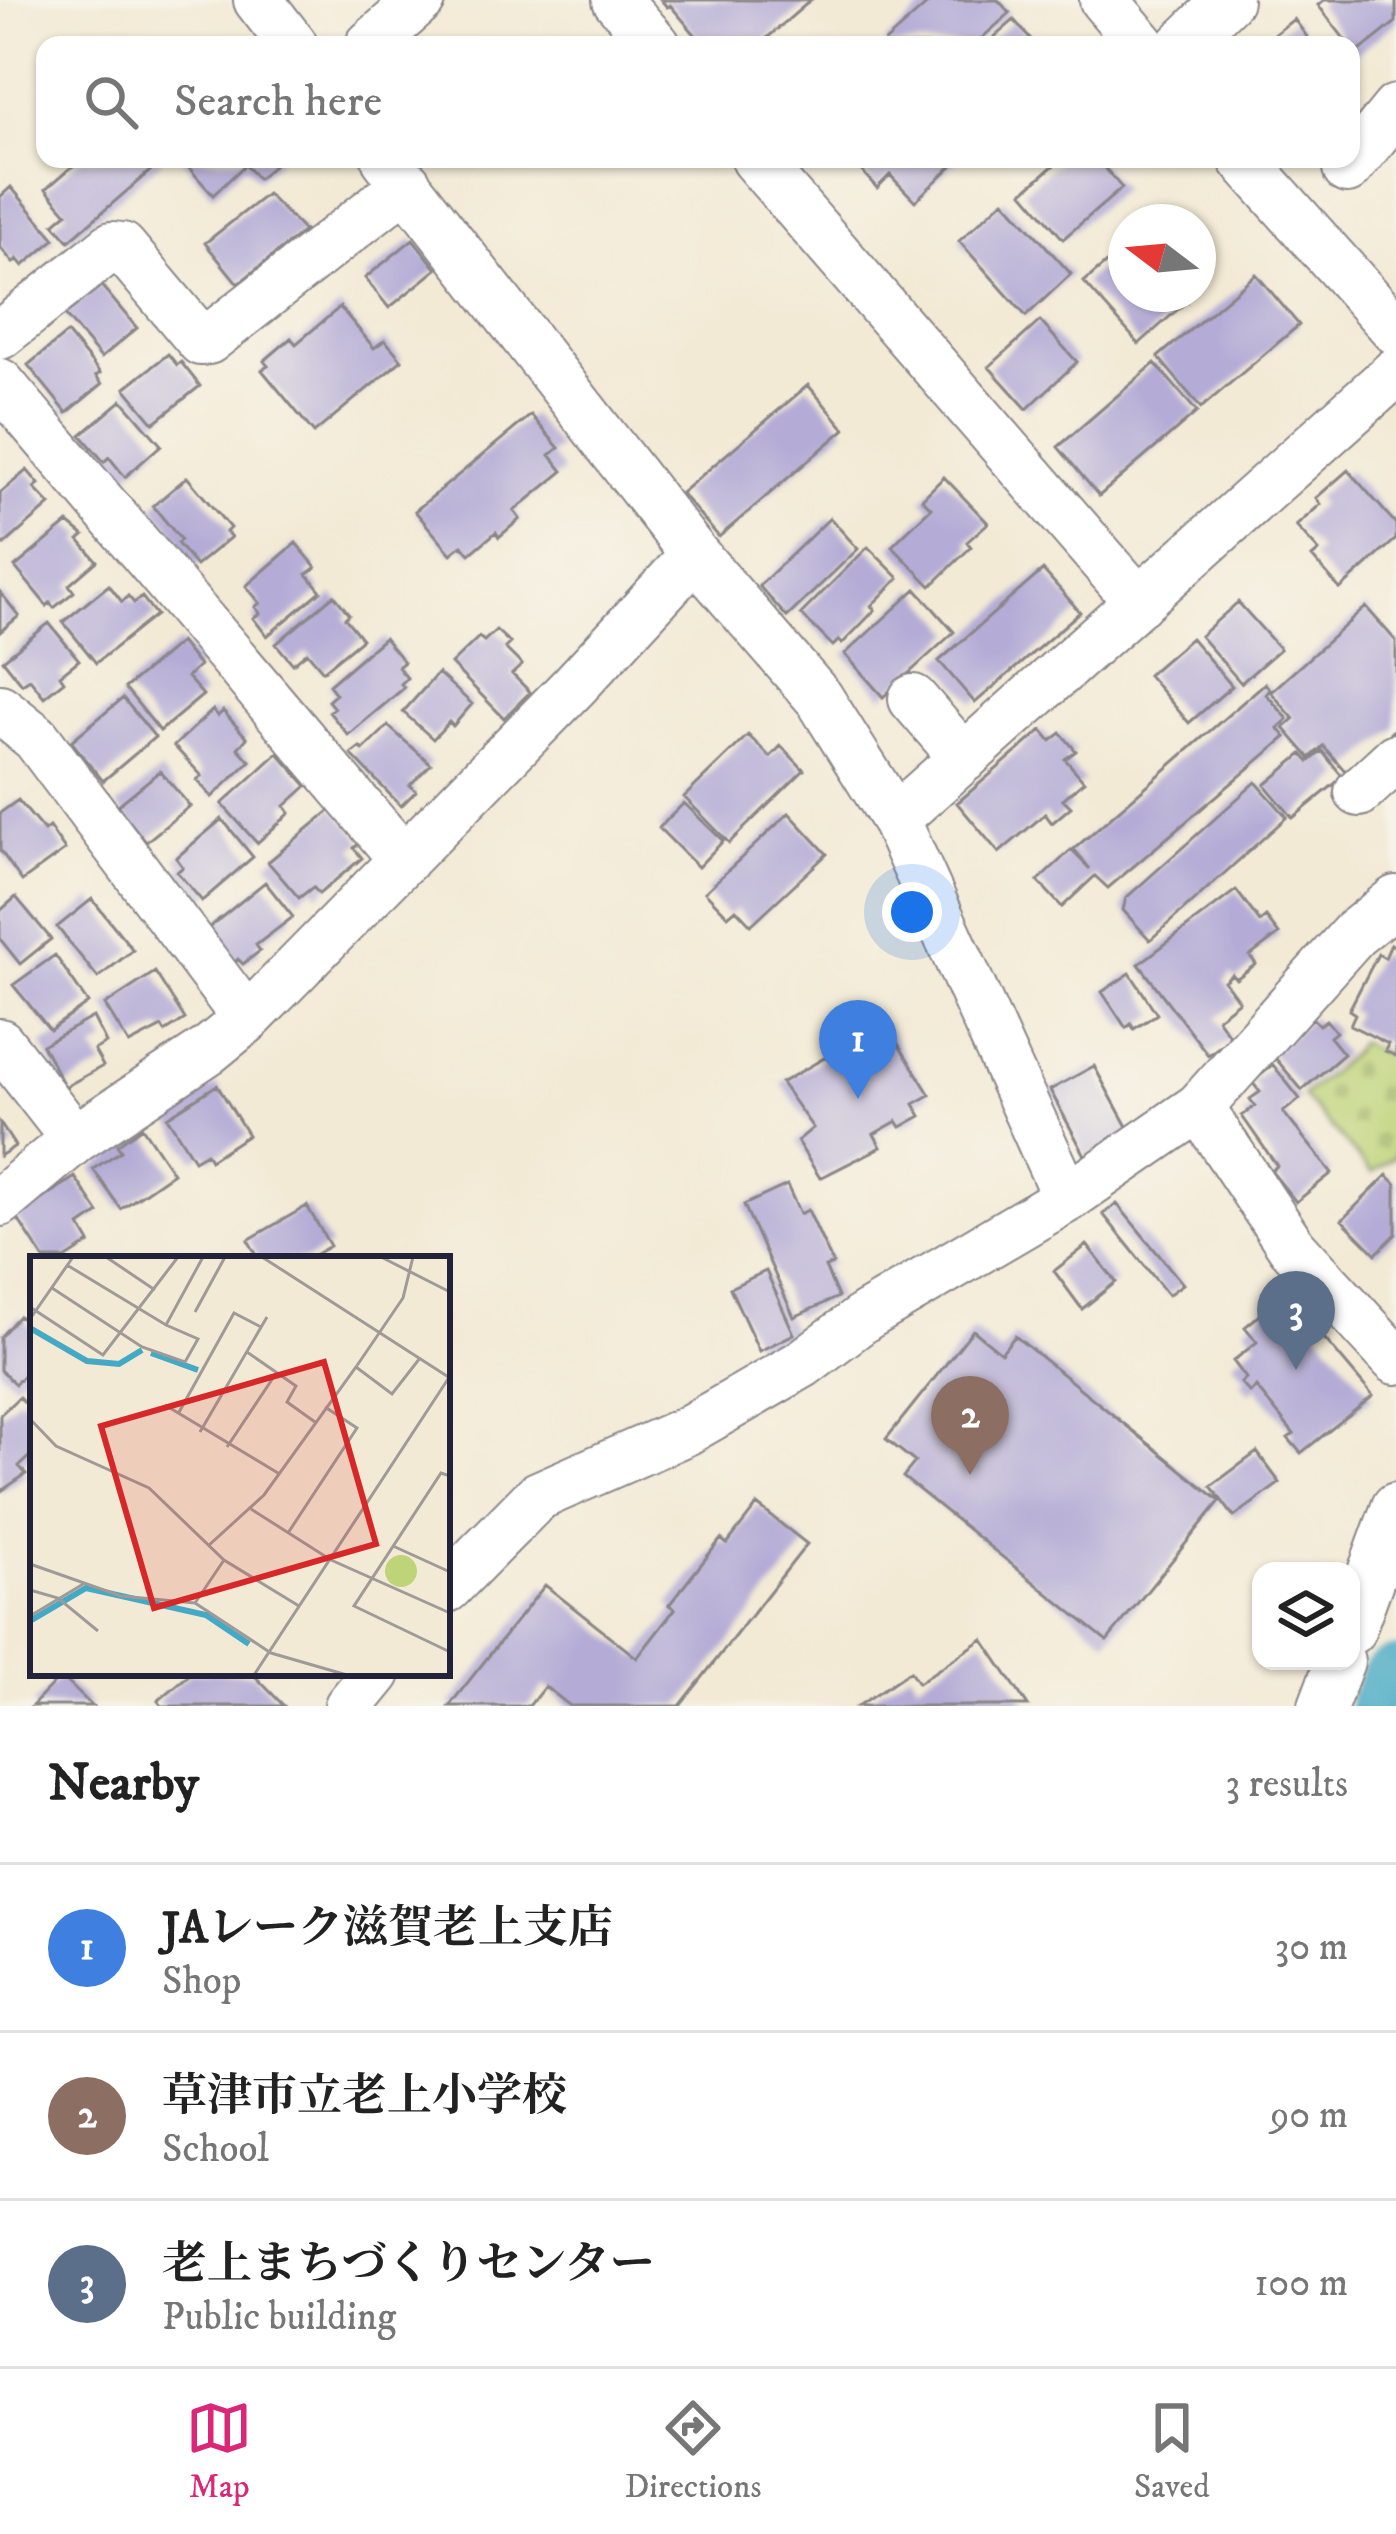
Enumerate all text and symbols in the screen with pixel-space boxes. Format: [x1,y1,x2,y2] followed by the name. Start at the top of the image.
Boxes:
[36,36,1360,168] search box
[78,69,144,135] icon: search
[174,74,382,130] text: Search here
[1108,204,1216,312] north arrow
[882,882,942,942] your location
[819,1000,897,1099] pin: 1
[30,1256,450,1676] inset map
[1257,1271,1335,1370] pin: 3
[931,1376,1009,1475] pin: 2
[1252,1562,1360,1670] map controls
[1252,1562,1360,1670] button: layers
[48,1752,199,1816] text: Nearby
[1225,1760,1348,1809] text: 3 results
[162,1901,613,1957] text: JAレーク滋賀老上支店
[80,1923,94,1972] text: 1
[1275,1923,1348,1972] text: 30 m
[162,1957,241,2006] text: Shop
[162,2069,567,2125] text: 草津市立老上小学校
[77,2091,97,2140] text: 2
[1270,2091,1348,2140] text: 90 m
[162,2125,269,2174] text: School
[162,2237,655,2293] text: 老上まちづくりセンター
[80,2259,94,2308] text: 3
[1254,2259,1348,2308] text: 100 m
[162,2293,396,2342] text: Public building
[186,2395,252,2508] tab: Map
[625,2395,761,2508] tab: Directions
[1134,2395,1210,2508] tab: Saved

